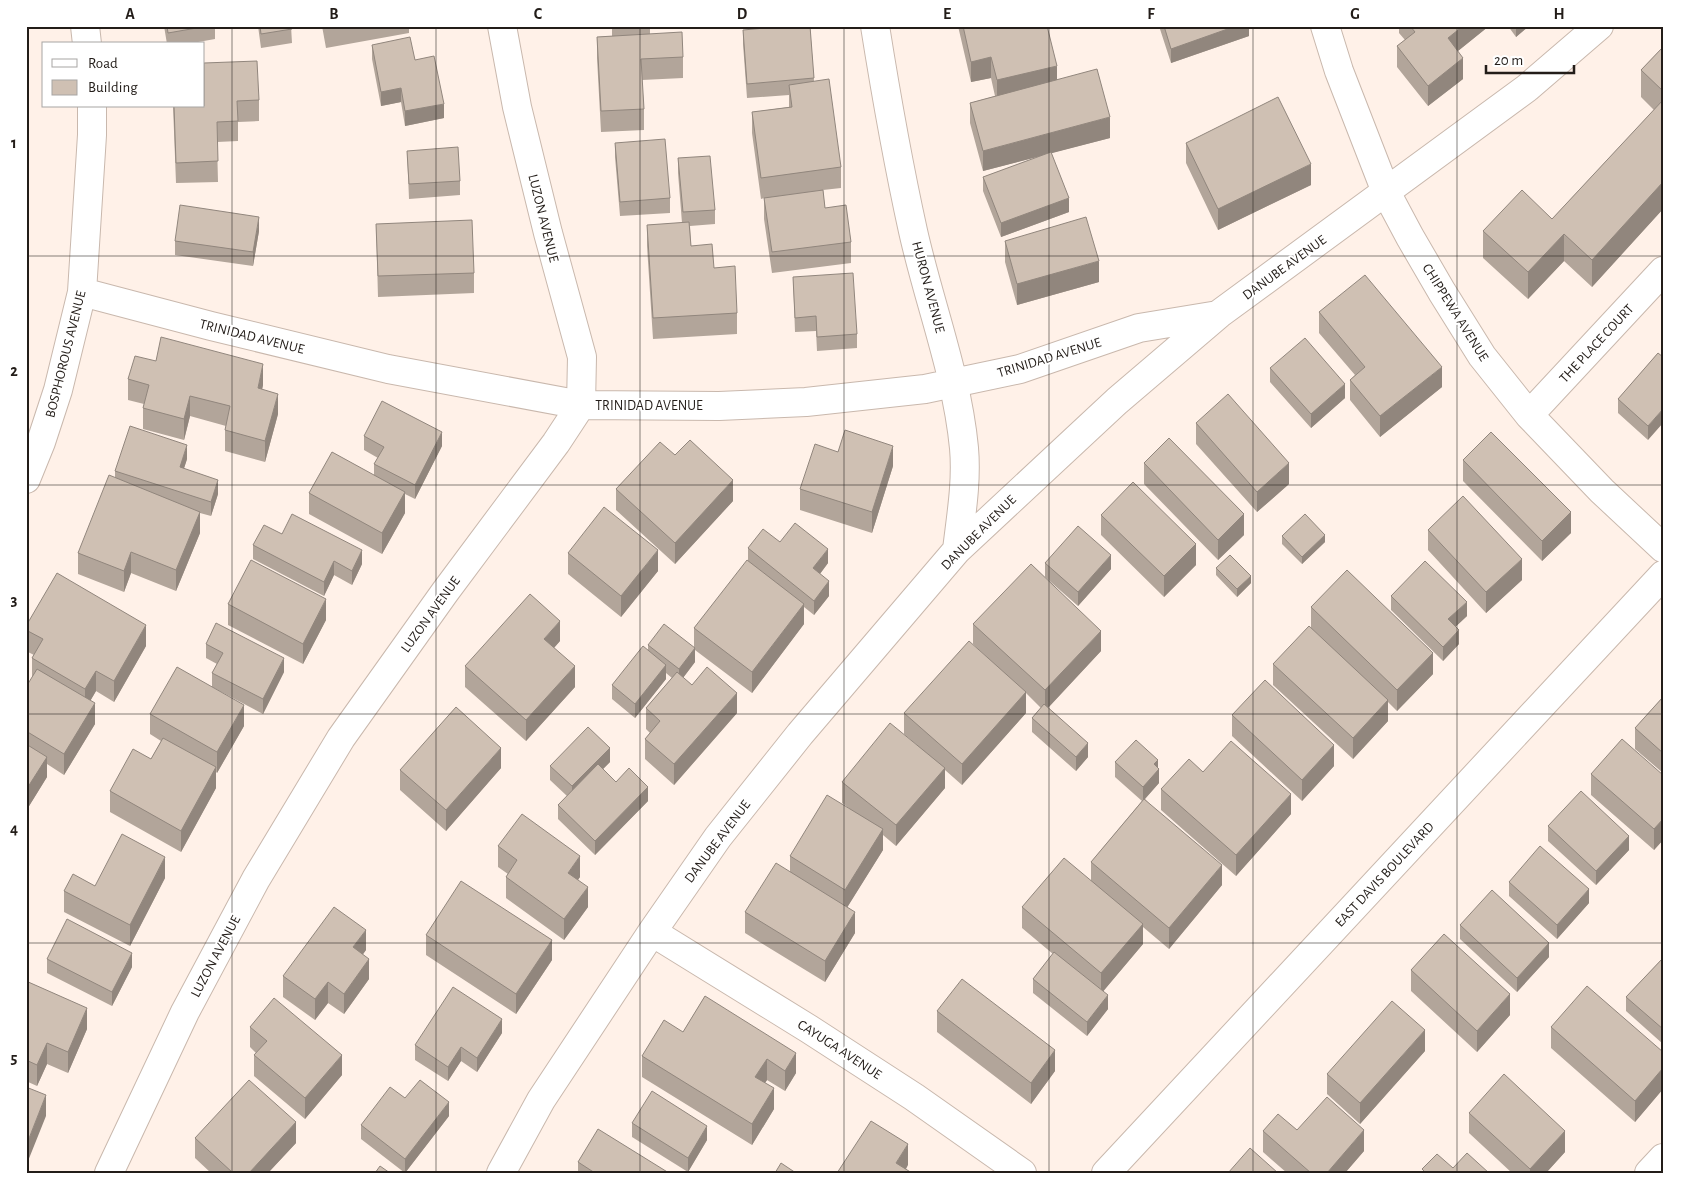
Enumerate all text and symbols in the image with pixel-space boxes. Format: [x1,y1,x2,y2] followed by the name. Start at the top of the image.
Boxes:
[125,6,135,22] text: A
[329,6,339,22] text: B
[534,6,543,22] text: C
[737,6,748,22] text: D
[943,6,951,22] text: E
[1147,6,1155,22] text: F
[1350,6,1360,22] text: G
[1553,6,1565,22] text: H
[42,42,205,108] legend
[1486,42,1574,74] scale bar
[1494,53,1523,68] text: 20 m
[88,56,118,71] text: Road
[88,80,138,95] text: Building
[11,135,17,151] text: 1
[525,173,561,264] street label: LUZON AVENUE
[1240,233,1329,303] street label: DANUBE AVENUE
[909,240,947,335] street label: HURON AVENUE
[1420,261,1491,364] street label: CHIPPEWA AVENUE
[43,289,89,419] street label: BOSPHOROUS AVENUE
[1557,302,1637,386] street label: THE PLACE COURT
[198,317,306,357] street label: TRINIDAD AVENUE
[996,335,1103,380] street label: TRINIDAD AVENUE
[10,363,18,379] text: 2
[595,399,703,413] street label: TRINIDAD AVENUE
[939,492,1019,573] street label: DANUBE AVENUE
[399,574,463,655] street label: LUZON AVENUE
[11,592,18,608] text: 3
[682,798,753,885] street label: DANUBE AVENUE
[1333,820,1437,930] street label: EAST DAVIS BOULEVARD
[10,821,18,837] text: 4
[189,913,243,1000] street label: LUZON AVENUE
[795,1018,884,1082] street label: CAYUGA AVENUE
[11,1050,18,1066] text: 5

